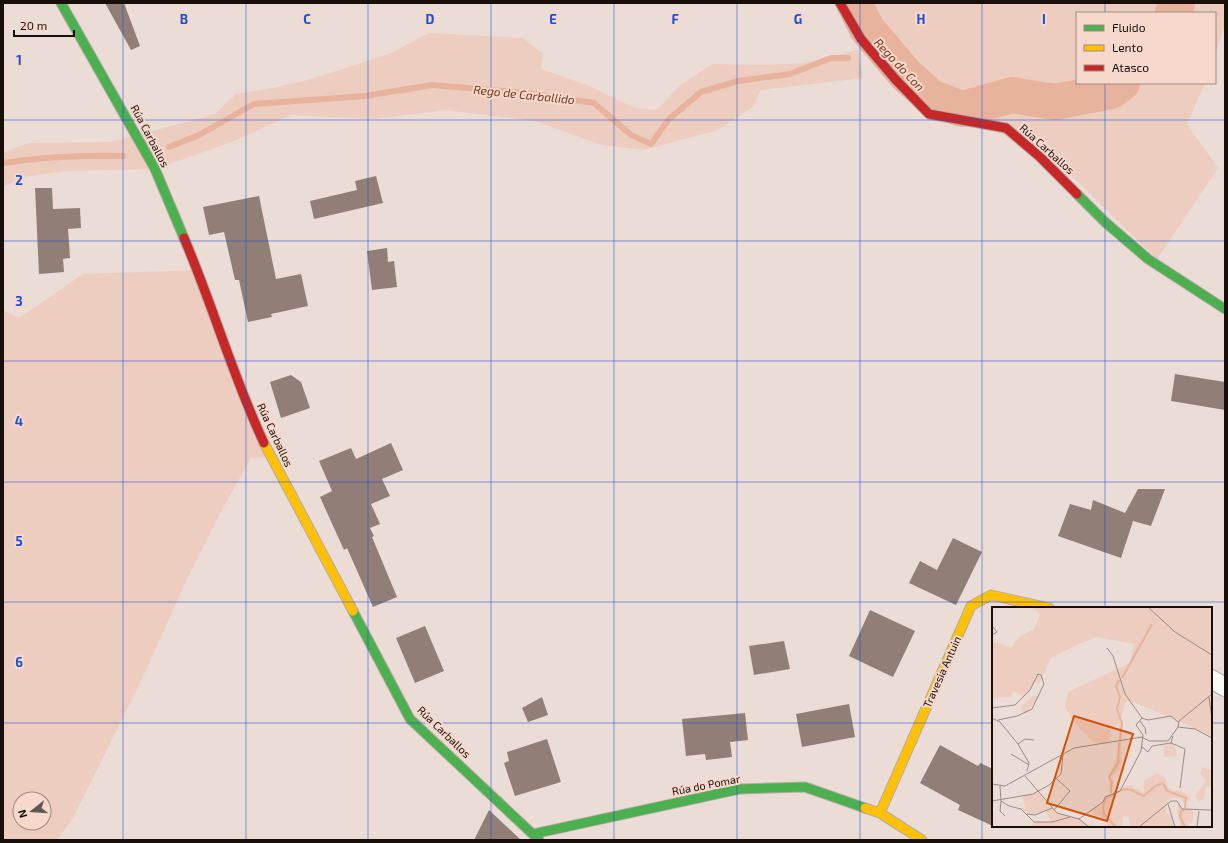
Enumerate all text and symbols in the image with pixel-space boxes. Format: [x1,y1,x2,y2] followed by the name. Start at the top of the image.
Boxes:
[180,11,188,27] text: B
[303,11,311,27] text: C
[426,11,435,27] text: D
[549,11,557,27] text: E
[671,11,679,27] text: F
[794,11,802,27] text: G
[917,11,926,27] text: H
[1042,11,1046,27] text: I
[14,12,74,38] scale bar
[1076,12,1216,84] legend
[20,18,47,32] text: 20 m
[1112,20,1146,34] text: Fluido
[872,35,928,94] water label: Rego do Con
[1112,40,1143,54] text: Lento
[16,52,22,68] text: 1
[1112,60,1149,74] text: Atasco
[473,82,576,106] water label: Rego de Carballido
[129,102,173,170] street label: Rúa Carballos
[1017,121,1078,177] street label: Rúa Carballos
[15,172,23,188] text: 2
[15,293,23,309] text: 3
[255,401,296,469] street label: Rúa Carballos
[15,413,23,429] text: 4
[15,533,23,549] text: 5
[992,607,1212,827] inset map
[920,634,963,710] street label: Travesia Antuin
[15,654,23,670] text: 6
[415,703,474,761] street label: Rúa Carballos
[671,771,742,798] street label: Rúa do Pomar
[12,791,52,831] north arrow
[15,808,29,820] text: N

